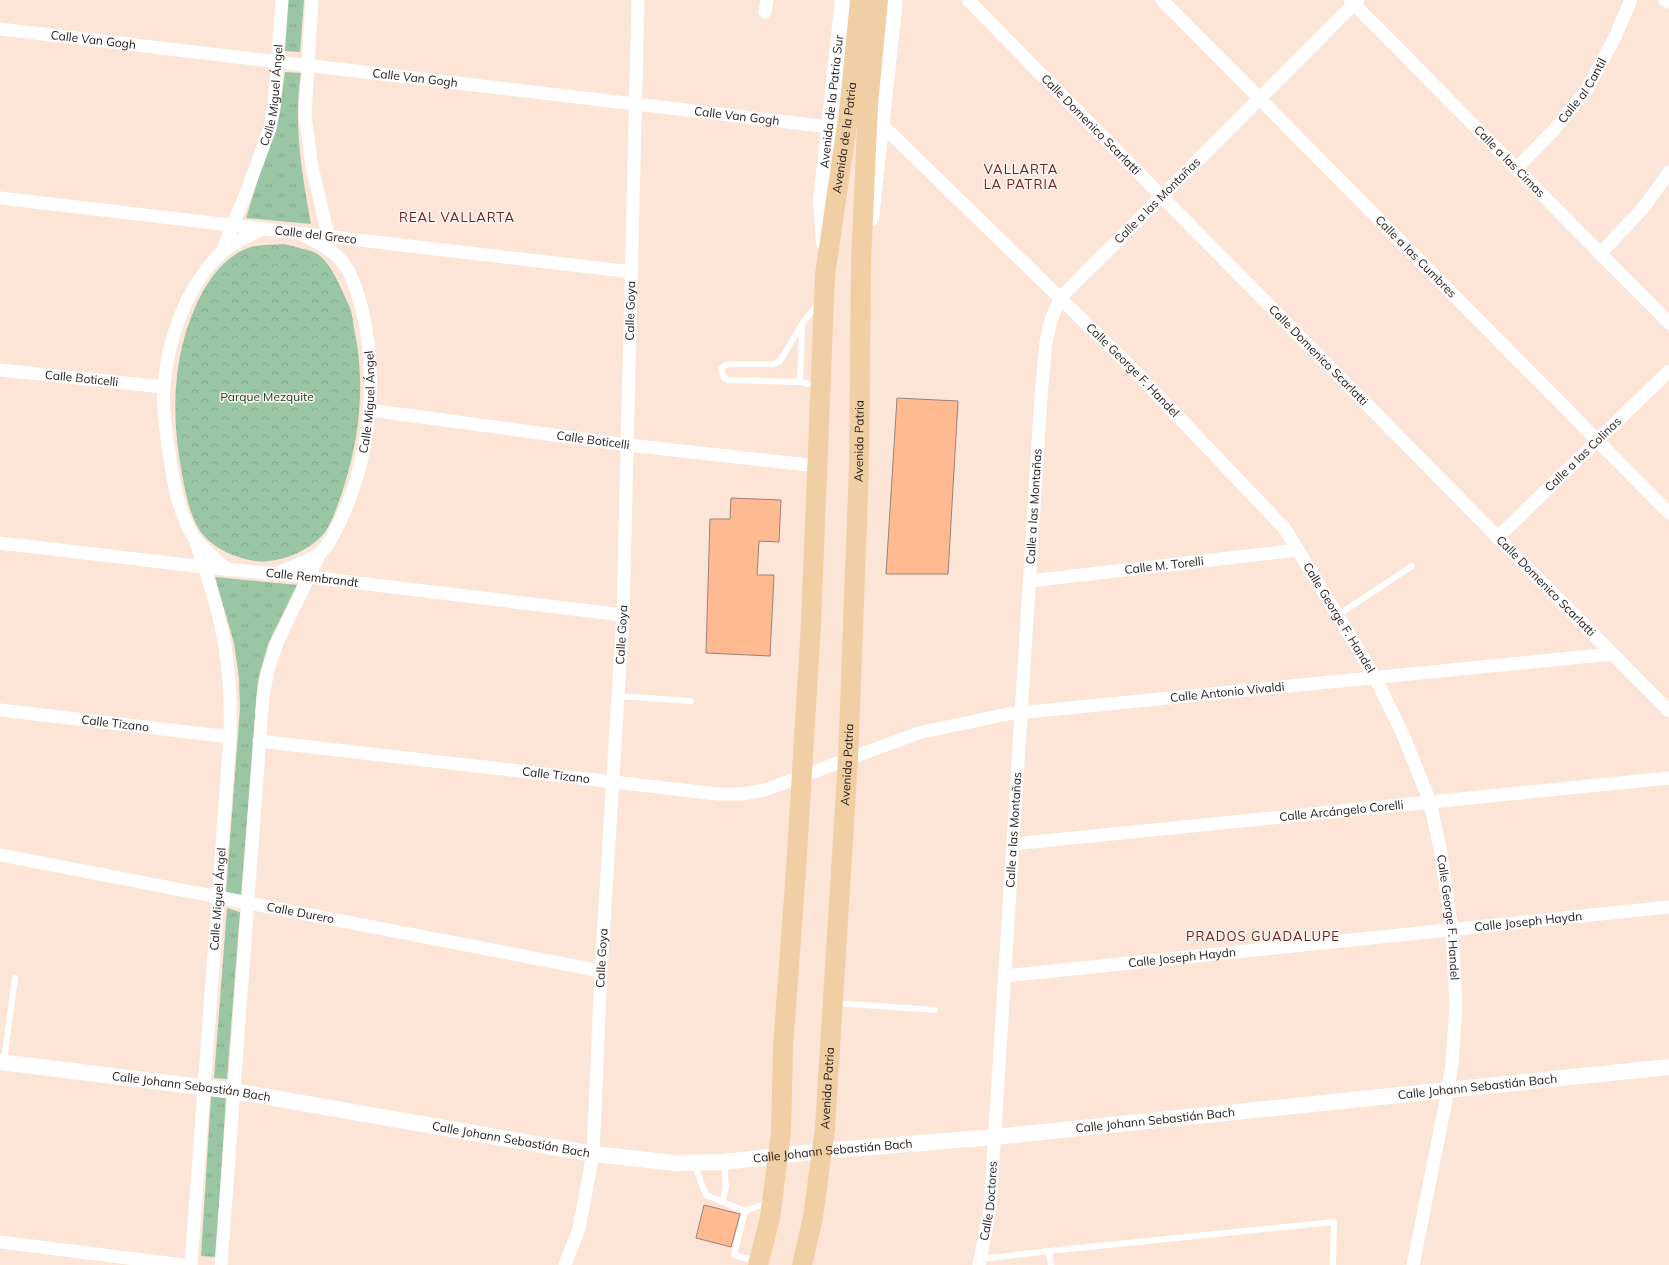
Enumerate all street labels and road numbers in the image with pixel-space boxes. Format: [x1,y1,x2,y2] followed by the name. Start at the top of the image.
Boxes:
[50,27,137,52] street label: Calle Van Gogh
[818,34,846,168] street label: Avenida de la Patria Sur
[256,44,286,148] street label: Calle Miguel Ángel
[1554,55,1609,126] street label: Calle al Cantil
[372,65,459,90] street label: Calle Van Gogh
[1038,71,1144,178] street label: Calle Domenico Scarlatti
[830,81,858,195] street label: Avenida de la Patria
[694,103,780,128] street label: Calle Van Gogh
[1471,122,1549,200] street label: Calle a las Cimas
[1111,154,1203,247] street label: Calle a las Montañas
[1372,212,1460,301] street label: Calle a las Cumbres
[274,222,358,247] street label: Calle del Greco
[622,281,638,341] street label: Calle Goya
[1266,302,1372,409] street label: Calle Domenico Scarlatti
[1083,320,1183,420] street label: Calle George F. Handel
[355,350,377,455] street label: Calle Miguel Ángel
[44,367,119,389] street label: Calle Boticelli
[850,400,867,482] street label: Avenida Patria
[1541,414,1624,494] street label: Calle a las Colinas
[556,427,630,452] street label: Calle Boticelli
[1022,448,1045,565] street label: Calle a las Montañas
[1493,532,1599,639] street label: Calle Domenico Scarlatti
[1124,553,1204,577] street label: Calle M. Torelli
[1300,560,1379,675] street label: Calle George F. Handel
[265,565,359,590] street label: Calle Rembrandt
[612,605,630,665] street label: Calle Goya
[1169,679,1285,705] street label: Calle Antonio Vivaldi
[81,712,150,734] street label: Calle Tizano
[837,723,856,806] street label: Avenida Patria
[521,763,591,786] street label: Calle Tizano
[1002,771,1024,888] street label: Calle a las Montañas
[1279,797,1404,824] street label: Calle Arcángelo Corelli
[206,847,229,951] street label: Calle Miguel Ángel
[1434,854,1463,981] street label: Calle George F. Handel
[266,899,336,926] street label: Calle Durero
[1474,908,1583,934] street label: Calle Joseph Haydn
[592,928,611,988] street label: Calle Goya
[1127,944,1237,970] street label: Calle Joseph Haydn
[817,1047,837,1130] street label: Avenida Patria
[111,1068,272,1104] street label: Calle Johann Sebastián Bach
[1397,1071,1558,1102] street label: Calle Johann Sebastián Bach
[1075,1104,1236,1136] street label: Calle Johann Sebastián Bach
[431,1118,591,1160] street label: Calle Johann Sebastián Bach
[752,1136,913,1166] street label: Calle Johann Sebastián Bach
[976,1161,1000,1242] street label: Calle Doctores

